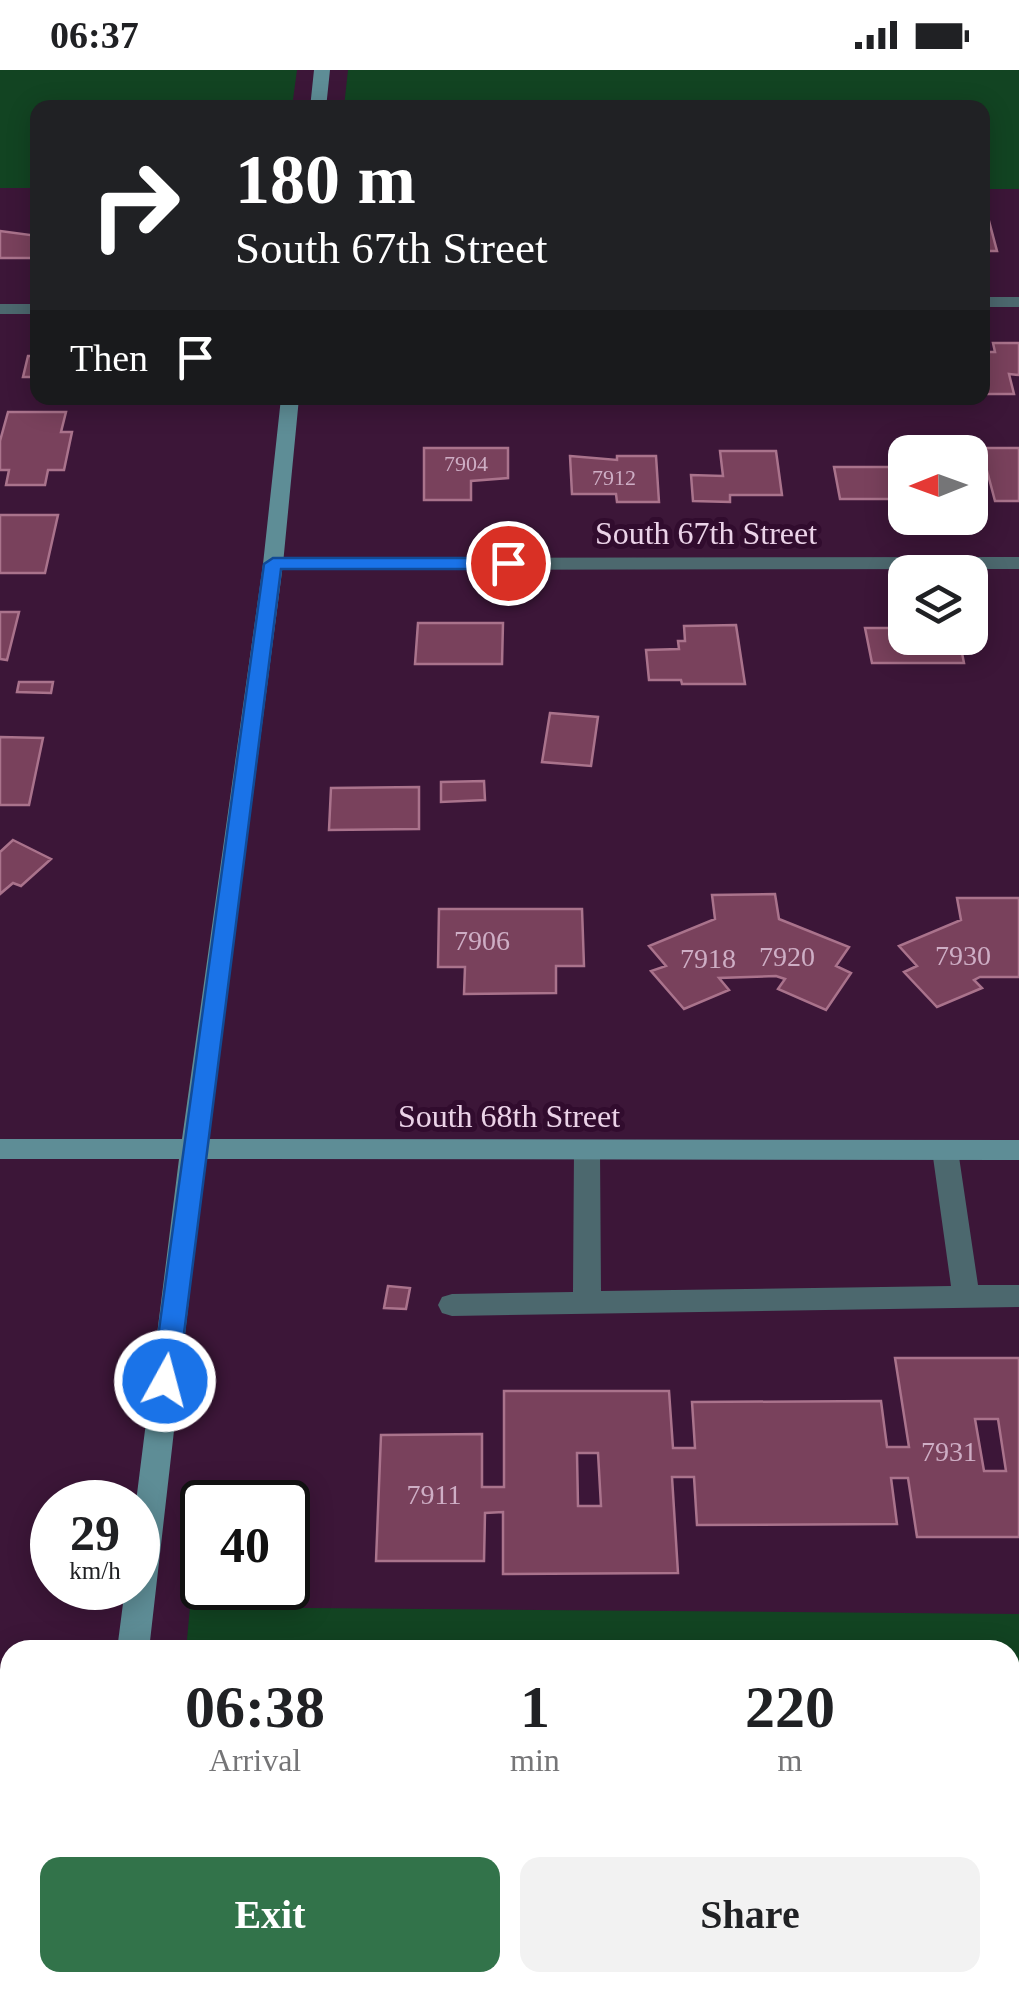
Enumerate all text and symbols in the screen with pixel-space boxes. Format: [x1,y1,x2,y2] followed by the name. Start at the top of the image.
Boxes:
[50,14,139,56] text: 06:37
[70,140,200,270] icon: right
[235,141,416,218] text: 180 m
[235,223,548,273] text: South 67th Street
[168,330,223,385] icon: arrive
[70,337,148,379] text: Then
[888,435,988,535] north arrow
[888,435,988,655] map controls
[444,451,488,476] house number: 7904
[592,465,636,490] house number: 7912
[595,515,817,551] street label: South 67th Street
[466,521,551,606] pin
[481,536,536,591] icon: arrive
[888,555,988,655] button: layers
[454,925,510,956] house number: 7906
[935,940,991,971] house number: 7930
[759,941,815,972] house number: 7920
[680,943,736,974] house number: 7918
[398,1098,620,1134] street label: South 68th Street
[113,1329,217,1433] position arrow
[921,1436,977,1467] house number: 7931
[407,1479,461,1510] house number: 7911
[180,1480,310,1610] speed limit sign: 40
[70,1505,120,1561] text: 29
[69,1557,121,1584] text: km/h
[185,1674,325,1740] text: 06:38
[520,1674,550,1740] text: 1
[745,1674,835,1740] text: 220
[209,1742,301,1778] text: Arrival
[510,1742,560,1778] text: min
[777,1742,802,1778] text: m
[40,1857,500,1972] button: Exit
[520,1857,980,1972] button: Share

